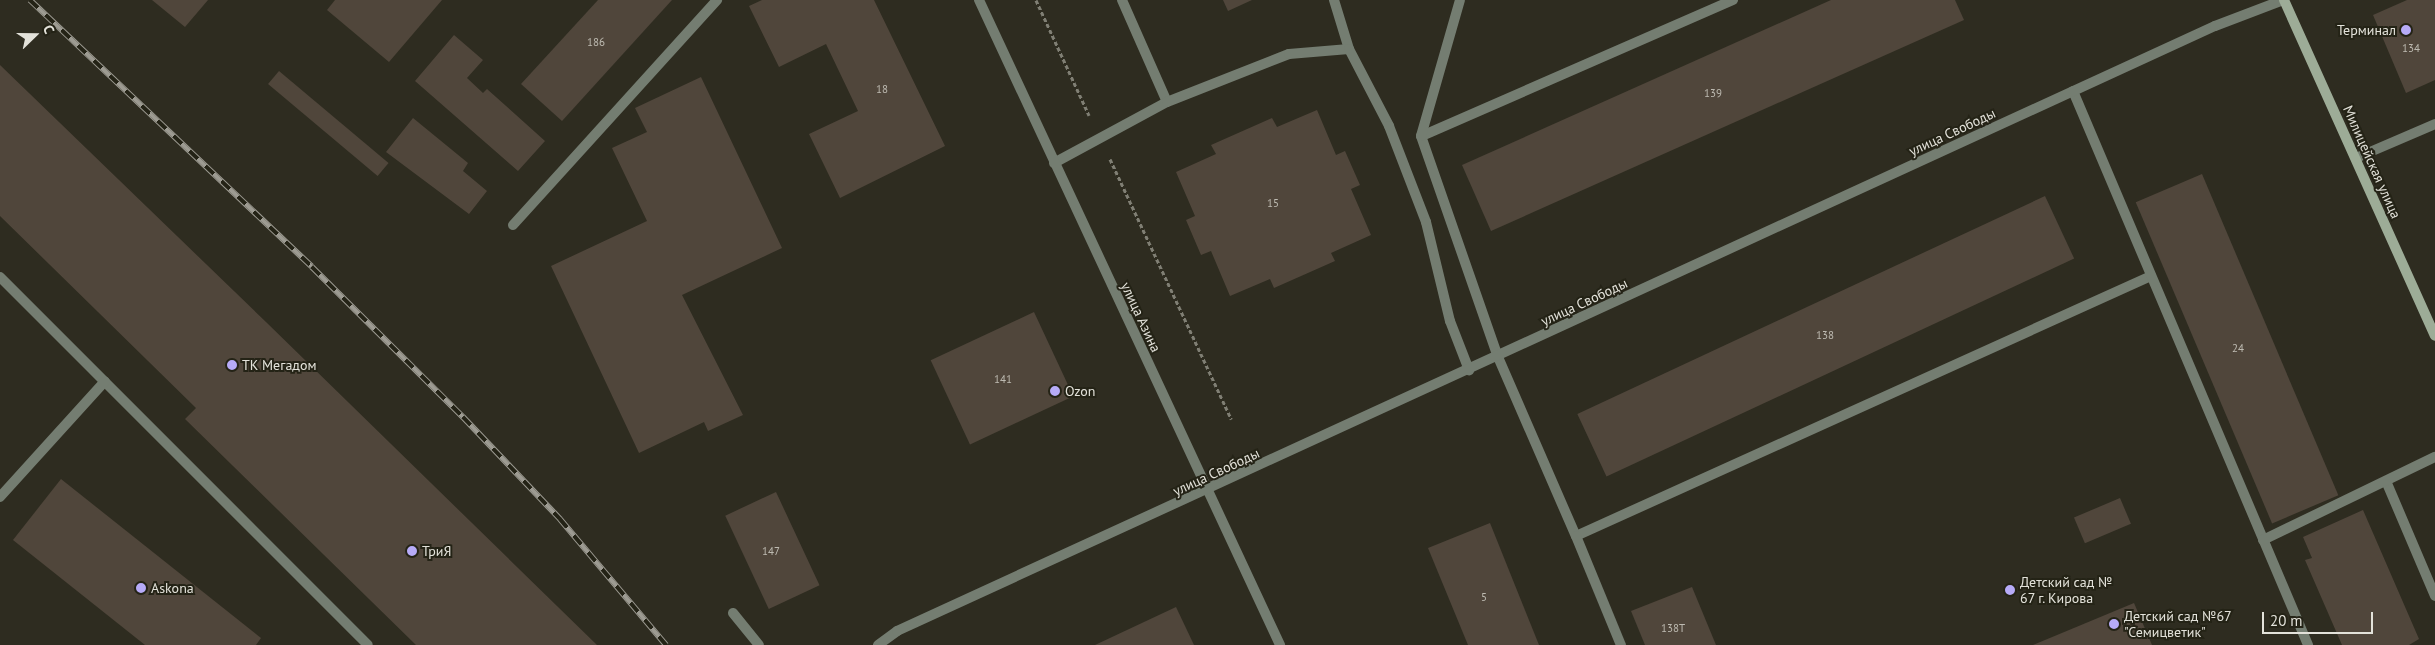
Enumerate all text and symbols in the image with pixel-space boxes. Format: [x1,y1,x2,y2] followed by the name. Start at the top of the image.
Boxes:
[10,10,60,60] north arrow
[39,22,59,36] text: С
[2337,22,2396,38] place label: Терминал
[2400,24,2412,36] marker: Терминал
[587,35,605,49] house number: 186
[2402,41,2420,55] house number: 134
[876,82,888,96] house number: 18
[1704,86,1722,100] house number: 139
[2340,103,2404,221] street label: Милицейская улица
[1906,105,1998,159] street label: улица Свободы
[1267,196,1279,210] house number: 15
[1538,275,1630,329] street label: улица Свободы
[1117,279,1165,355] street label: улица Азина
[1816,328,1834,342] house number: 138
[2232,341,2244,355] house number: 24
[242,357,316,373] place label: ТК Мегадом
[226,359,238,371] marker: ТК Мегадом
[994,372,1012,386] house number: 141
[1065,383,1095,399] place label: Ozon
[1049,385,1061,397] marker: Ozon
[1170,445,1262,499] street label: улица Свободы
[422,543,451,559] place label: ТриЯ
[762,544,780,558] house number: 147
[406,545,418,557] marker: ТриЯ
[2020,574,2112,606] place label: Детский сад № 67 г. Кирова
[151,580,194,596] place label: Askona
[135,582,147,594] marker: Askona
[2004,584,2016,596] marker: Детский сад № 67 г. Кирова
[1481,590,1487,604] house number: 5
[2265,602,2376,634] scale bar
[2124,608,2232,640] place label: Детский сад №67 "Семицветик"
[2270,611,2303,630] text: 20 m
[2108,618,2120,630] marker: Детский сад №67 "Семицветик"
[1661,621,1685,635] house number: 138Т

